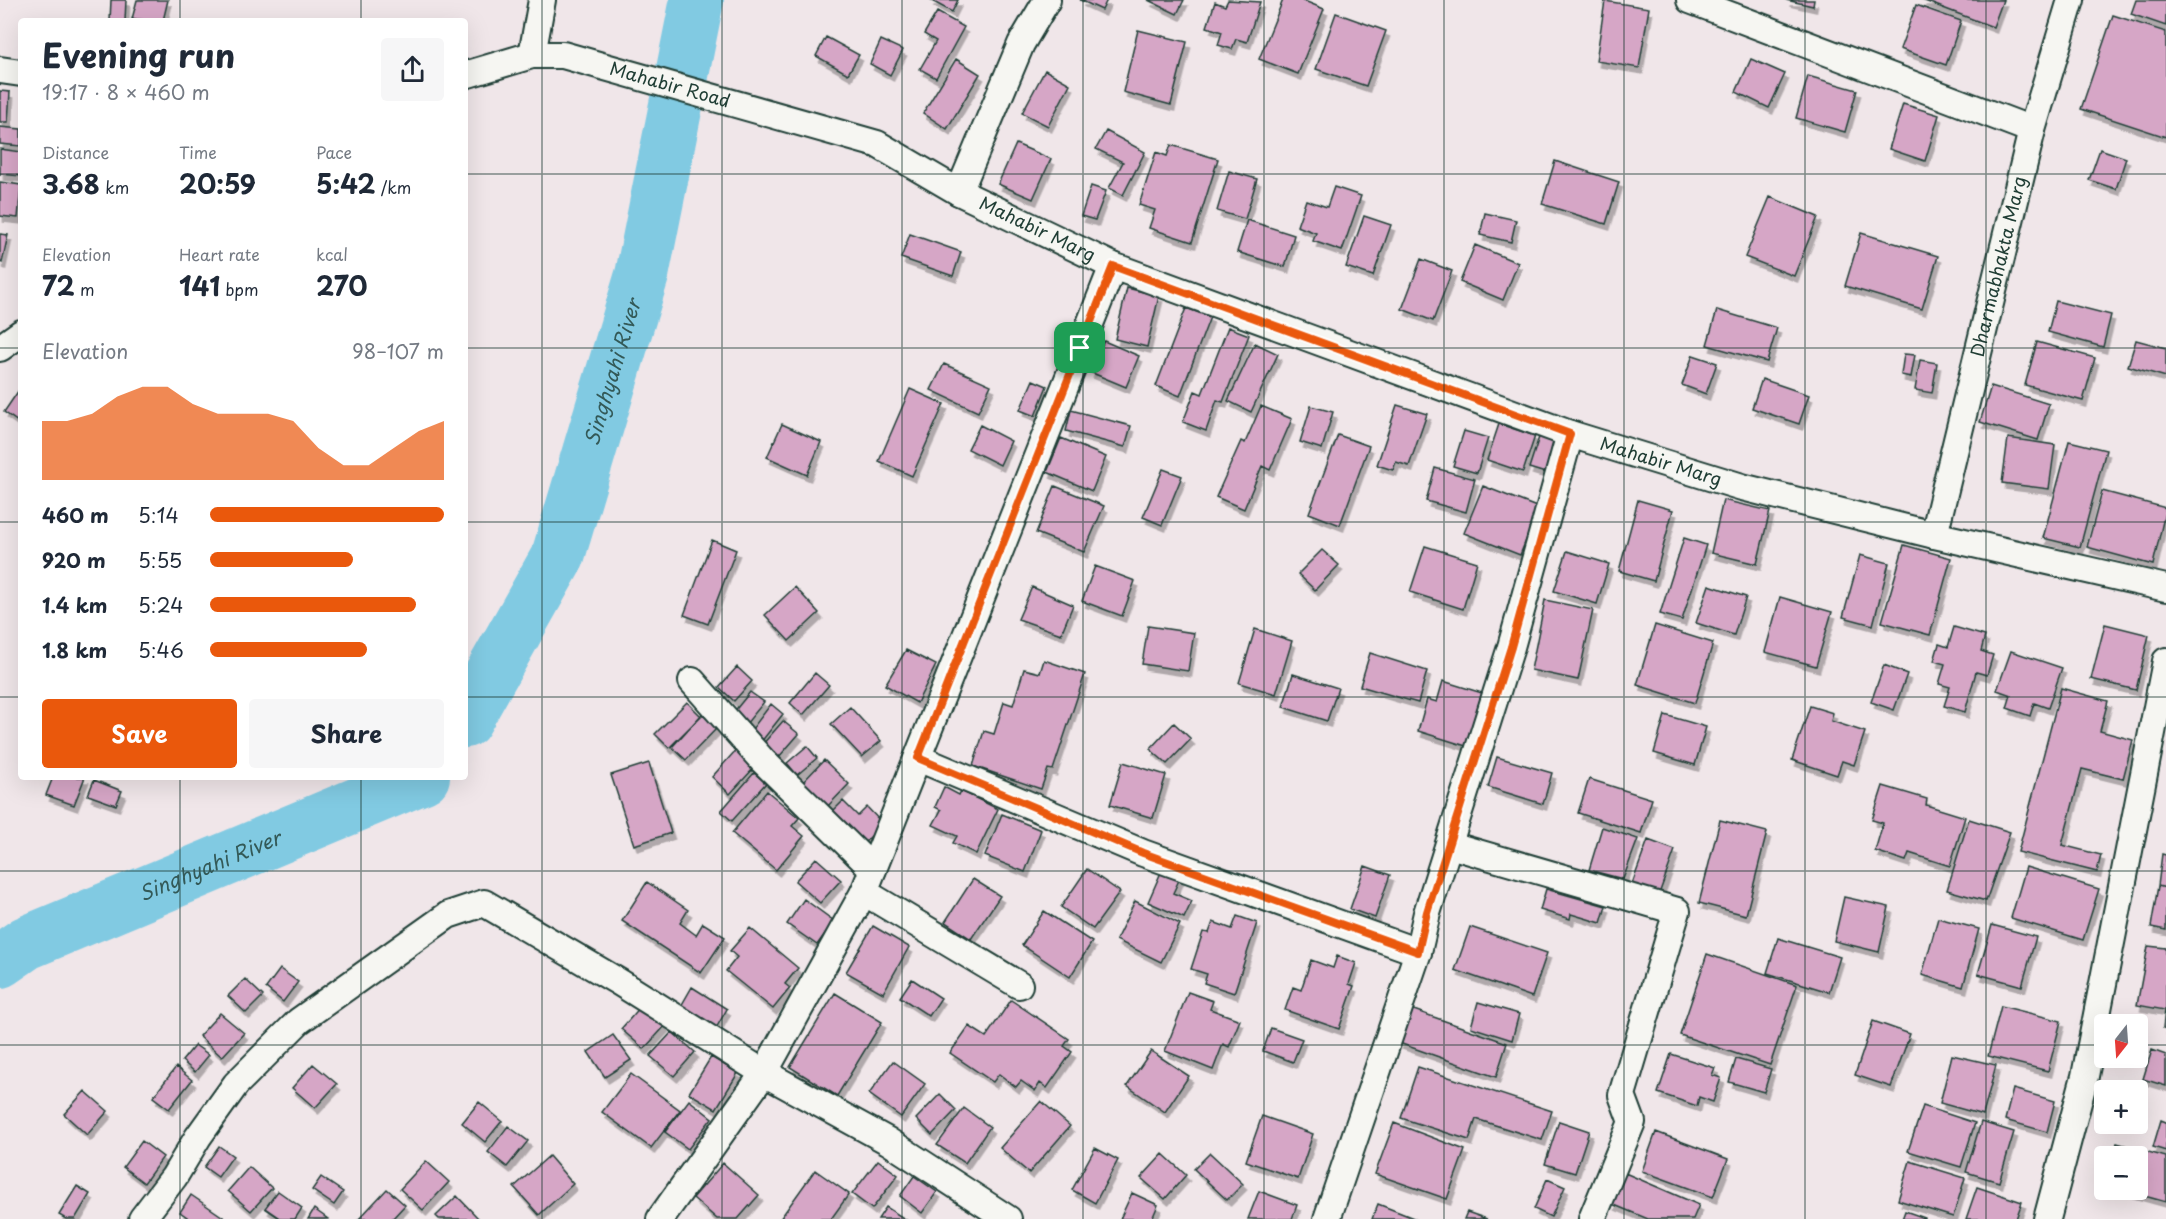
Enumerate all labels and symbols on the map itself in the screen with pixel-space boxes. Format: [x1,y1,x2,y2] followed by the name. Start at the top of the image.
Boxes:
[607,54,734,114] street label: Mahabir Road
[1963,173,2032,359] street label: Dharmabhakta Marg
[975,189,1100,268] street label: Mahabir Marg
[576,293,649,449] water label: Singhyahi River
[1054,322,1105,373] pin
[1597,429,1725,492] street label: Mahabir Marg
[134,821,288,908] water label: Singhyahi River
[2094,1014,2148,1068] north arrow

